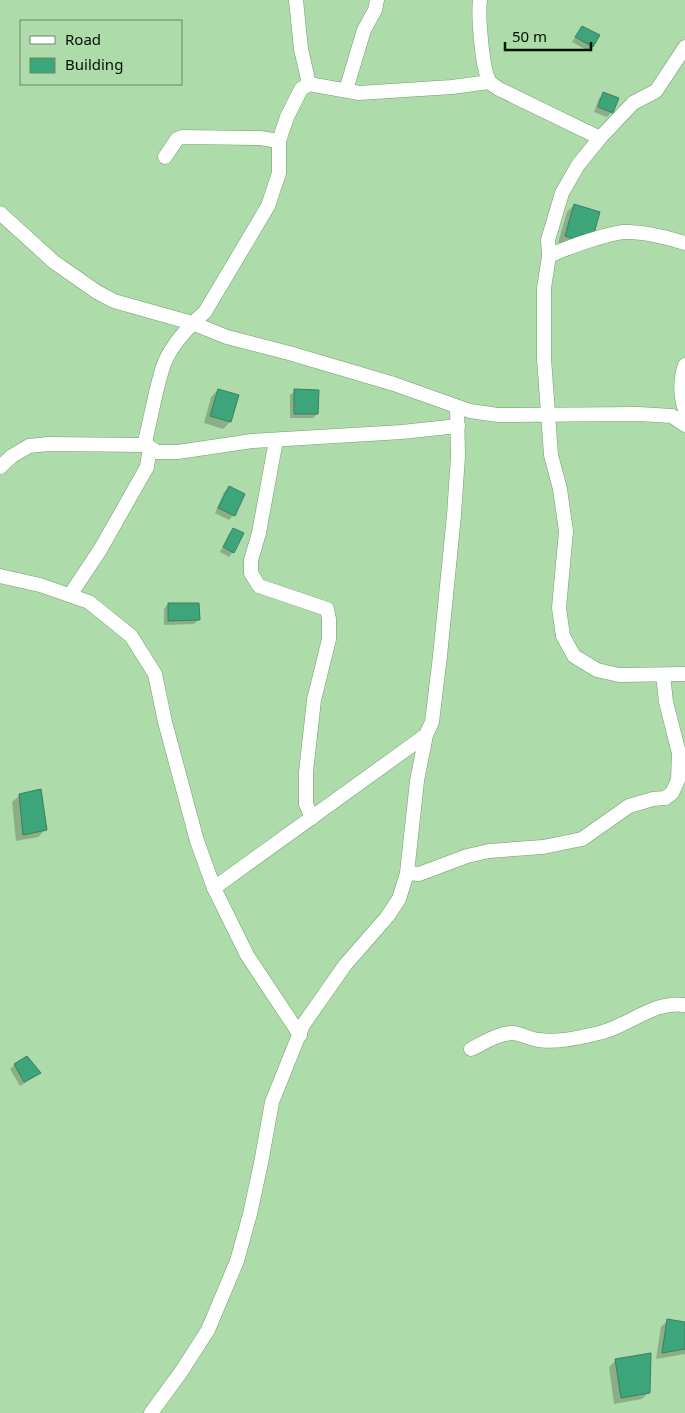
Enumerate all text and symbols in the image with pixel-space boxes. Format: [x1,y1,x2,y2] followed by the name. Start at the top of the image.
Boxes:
[20,20,182,85] legend
[505,20,591,52] scale bar
[512,26,547,46] text: 50 m
[65,29,101,49] text: Road
[65,54,123,74] text: Building

